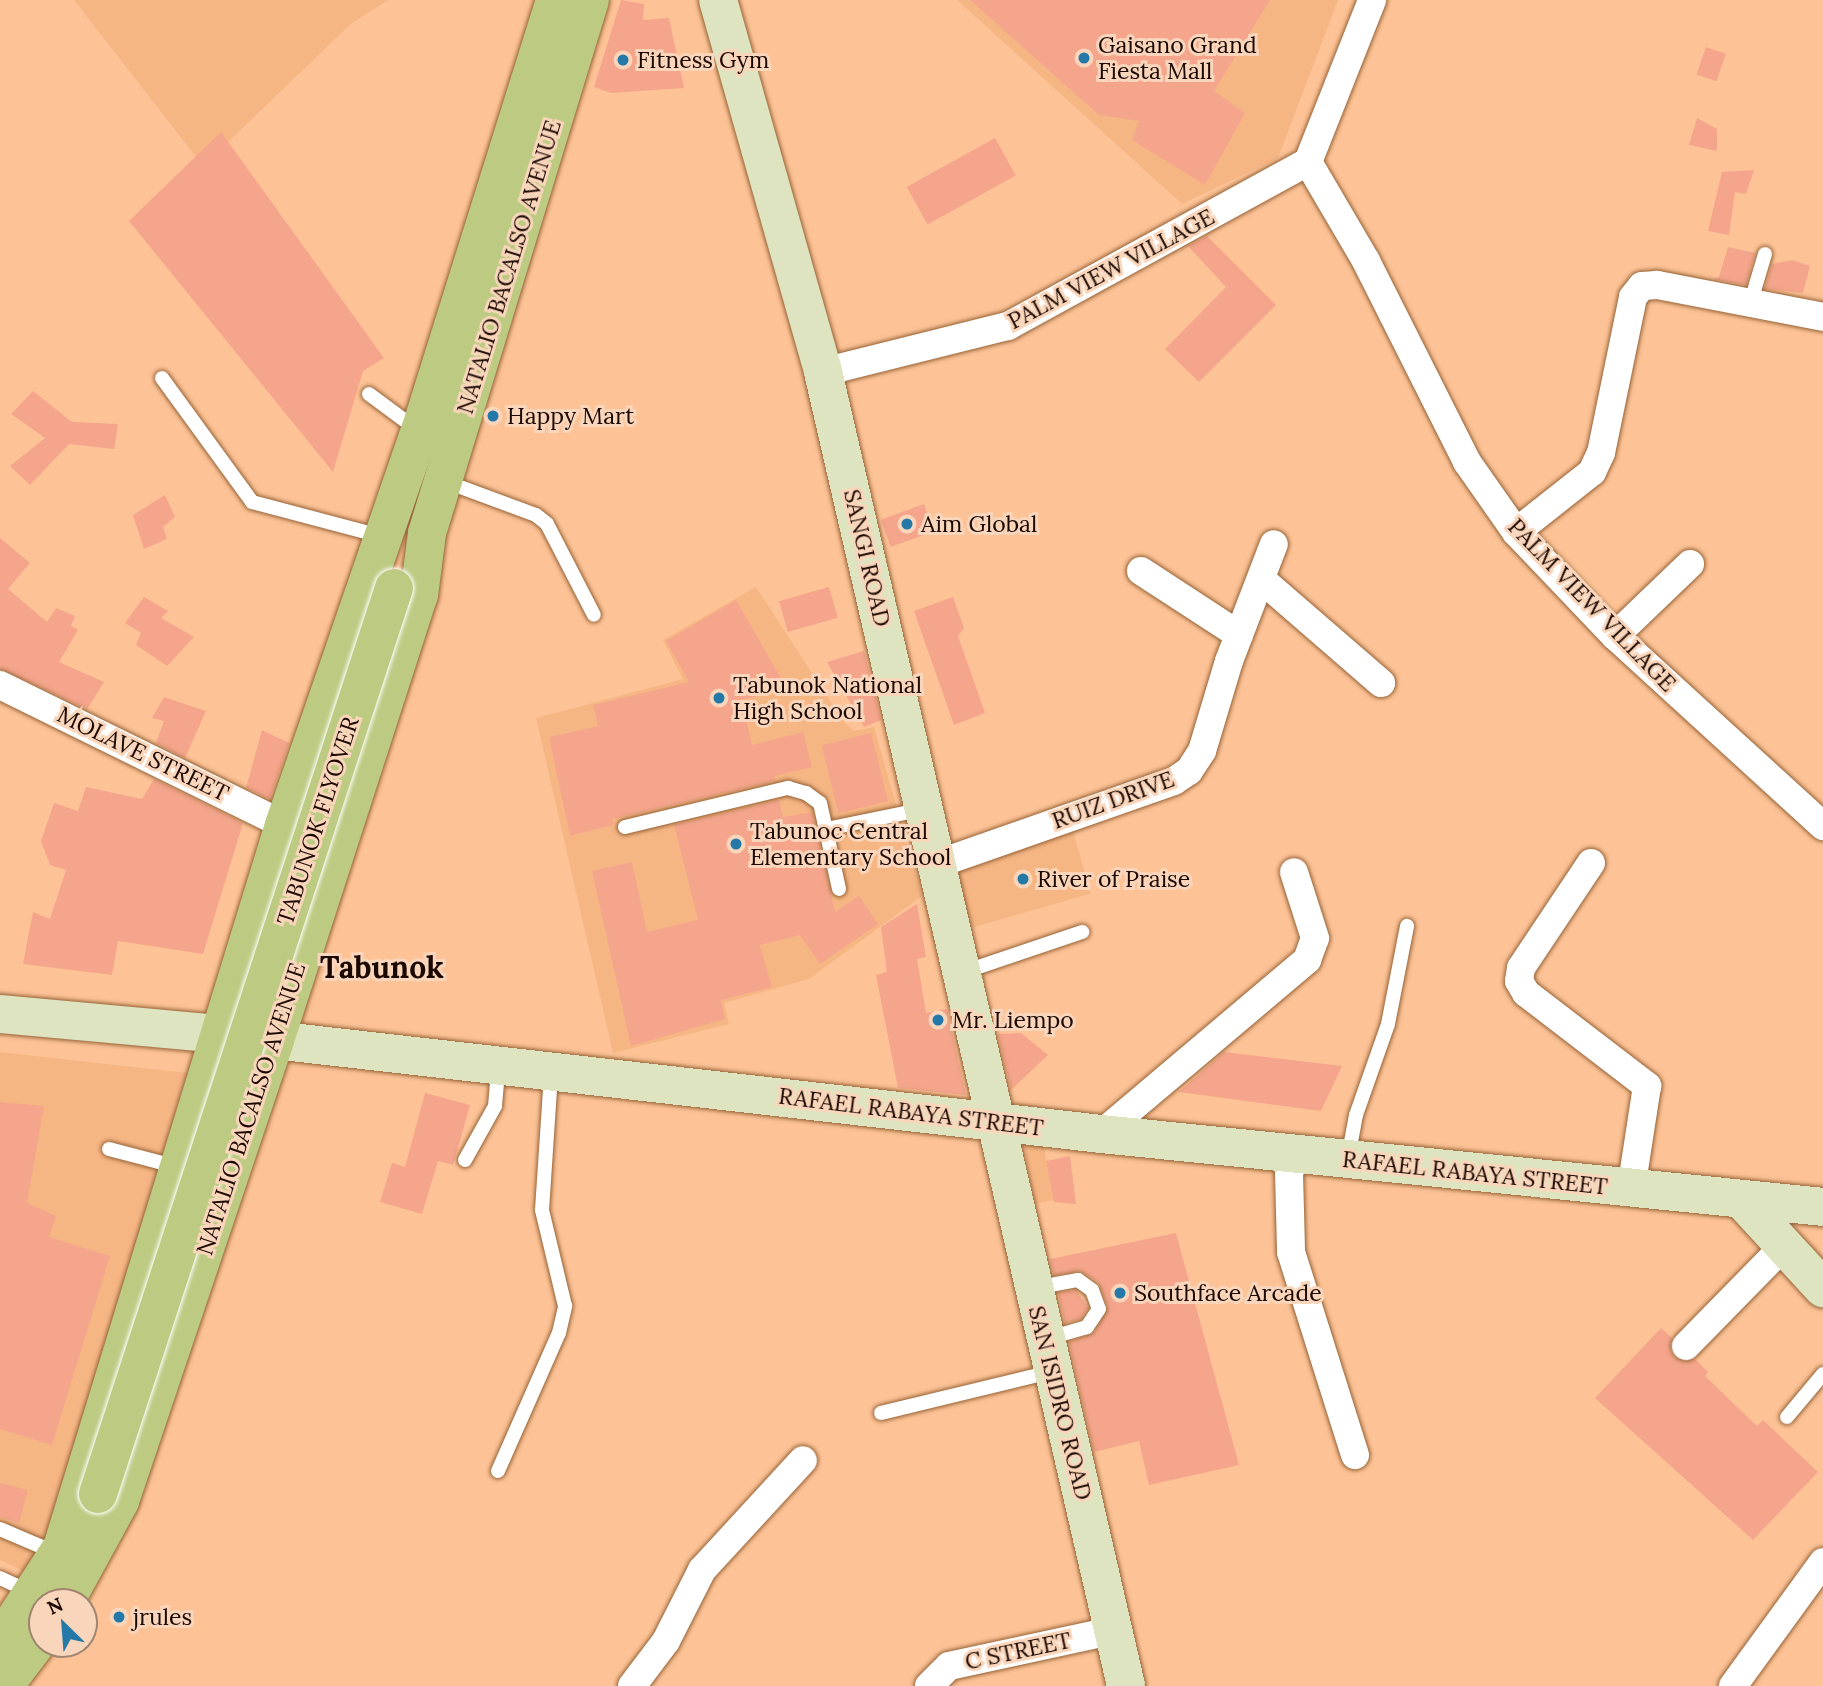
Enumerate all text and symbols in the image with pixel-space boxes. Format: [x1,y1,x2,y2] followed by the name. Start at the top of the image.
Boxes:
[1098,31,1257,85] place label: Gaisano Grand Fiesta Mall
[637,46,769,74] place label: Fitness Gym
[1076,50,1092,66] marker: Gaisano Grand Fiesta Mall
[615,52,631,68] marker: Fitness Gym
[451,117,567,417] street label: NATALIO BACALSO AVENUE
[1003,203,1219,335] street label: PALM VIEW VILLAGE
[507,402,634,430] place label: Happy Mart
[485,408,501,424] marker: Happy Mart
[838,487,896,629] street label: SANGI ROAD
[921,510,1037,538] place label: Aim Global
[1502,513,1682,697] street label: PALM VIEW VILLAGE
[899,516,915,532] marker: Aim Global
[733,671,922,725] place label: Tabunok National High School
[711,690,727,706] marker: Tabunok National High School
[53,701,233,807] street label: MOLAVE STREET
[271,713,365,929] street label: TABUNOK FLYOVER
[1048,765,1178,835] street label: RUIZ DRIVE
[750,817,951,871] place label: Tabunoc Central Elementary School
[728,836,744,852] marker: Tabunoc Central Elementary School
[1037,865,1190,893] place label: River of Praise
[1015,871,1031,887] marker: River of Praise
[320,949,444,985] district label: Tabunok
[191,959,311,1259] street label: NATALIO BACALSO AVENUE
[952,1006,1074,1034] place label: Mr. Liempo
[930,1012,946,1028] marker: Mr. Liempo
[777,1082,1045,1142] street label: RAFAEL RABAYA STREET
[1341,1145,1609,1201] street label: RAFAEL RABAYA STREET
[1134,1279,1322,1307] place label: Southface Arcade
[1112,1285,1128,1301] marker: Southface Arcade
[1023,1303,1097,1503] street label: SAN ISIDRO ROAD
[28,1588,98,1658] north arrow
[43,1592,67,1620] text: N
[133,1603,192,1631] place label: jrules
[111,1609,127,1625] marker: jrules
[962,1626,1074,1676] street label: C STREET

